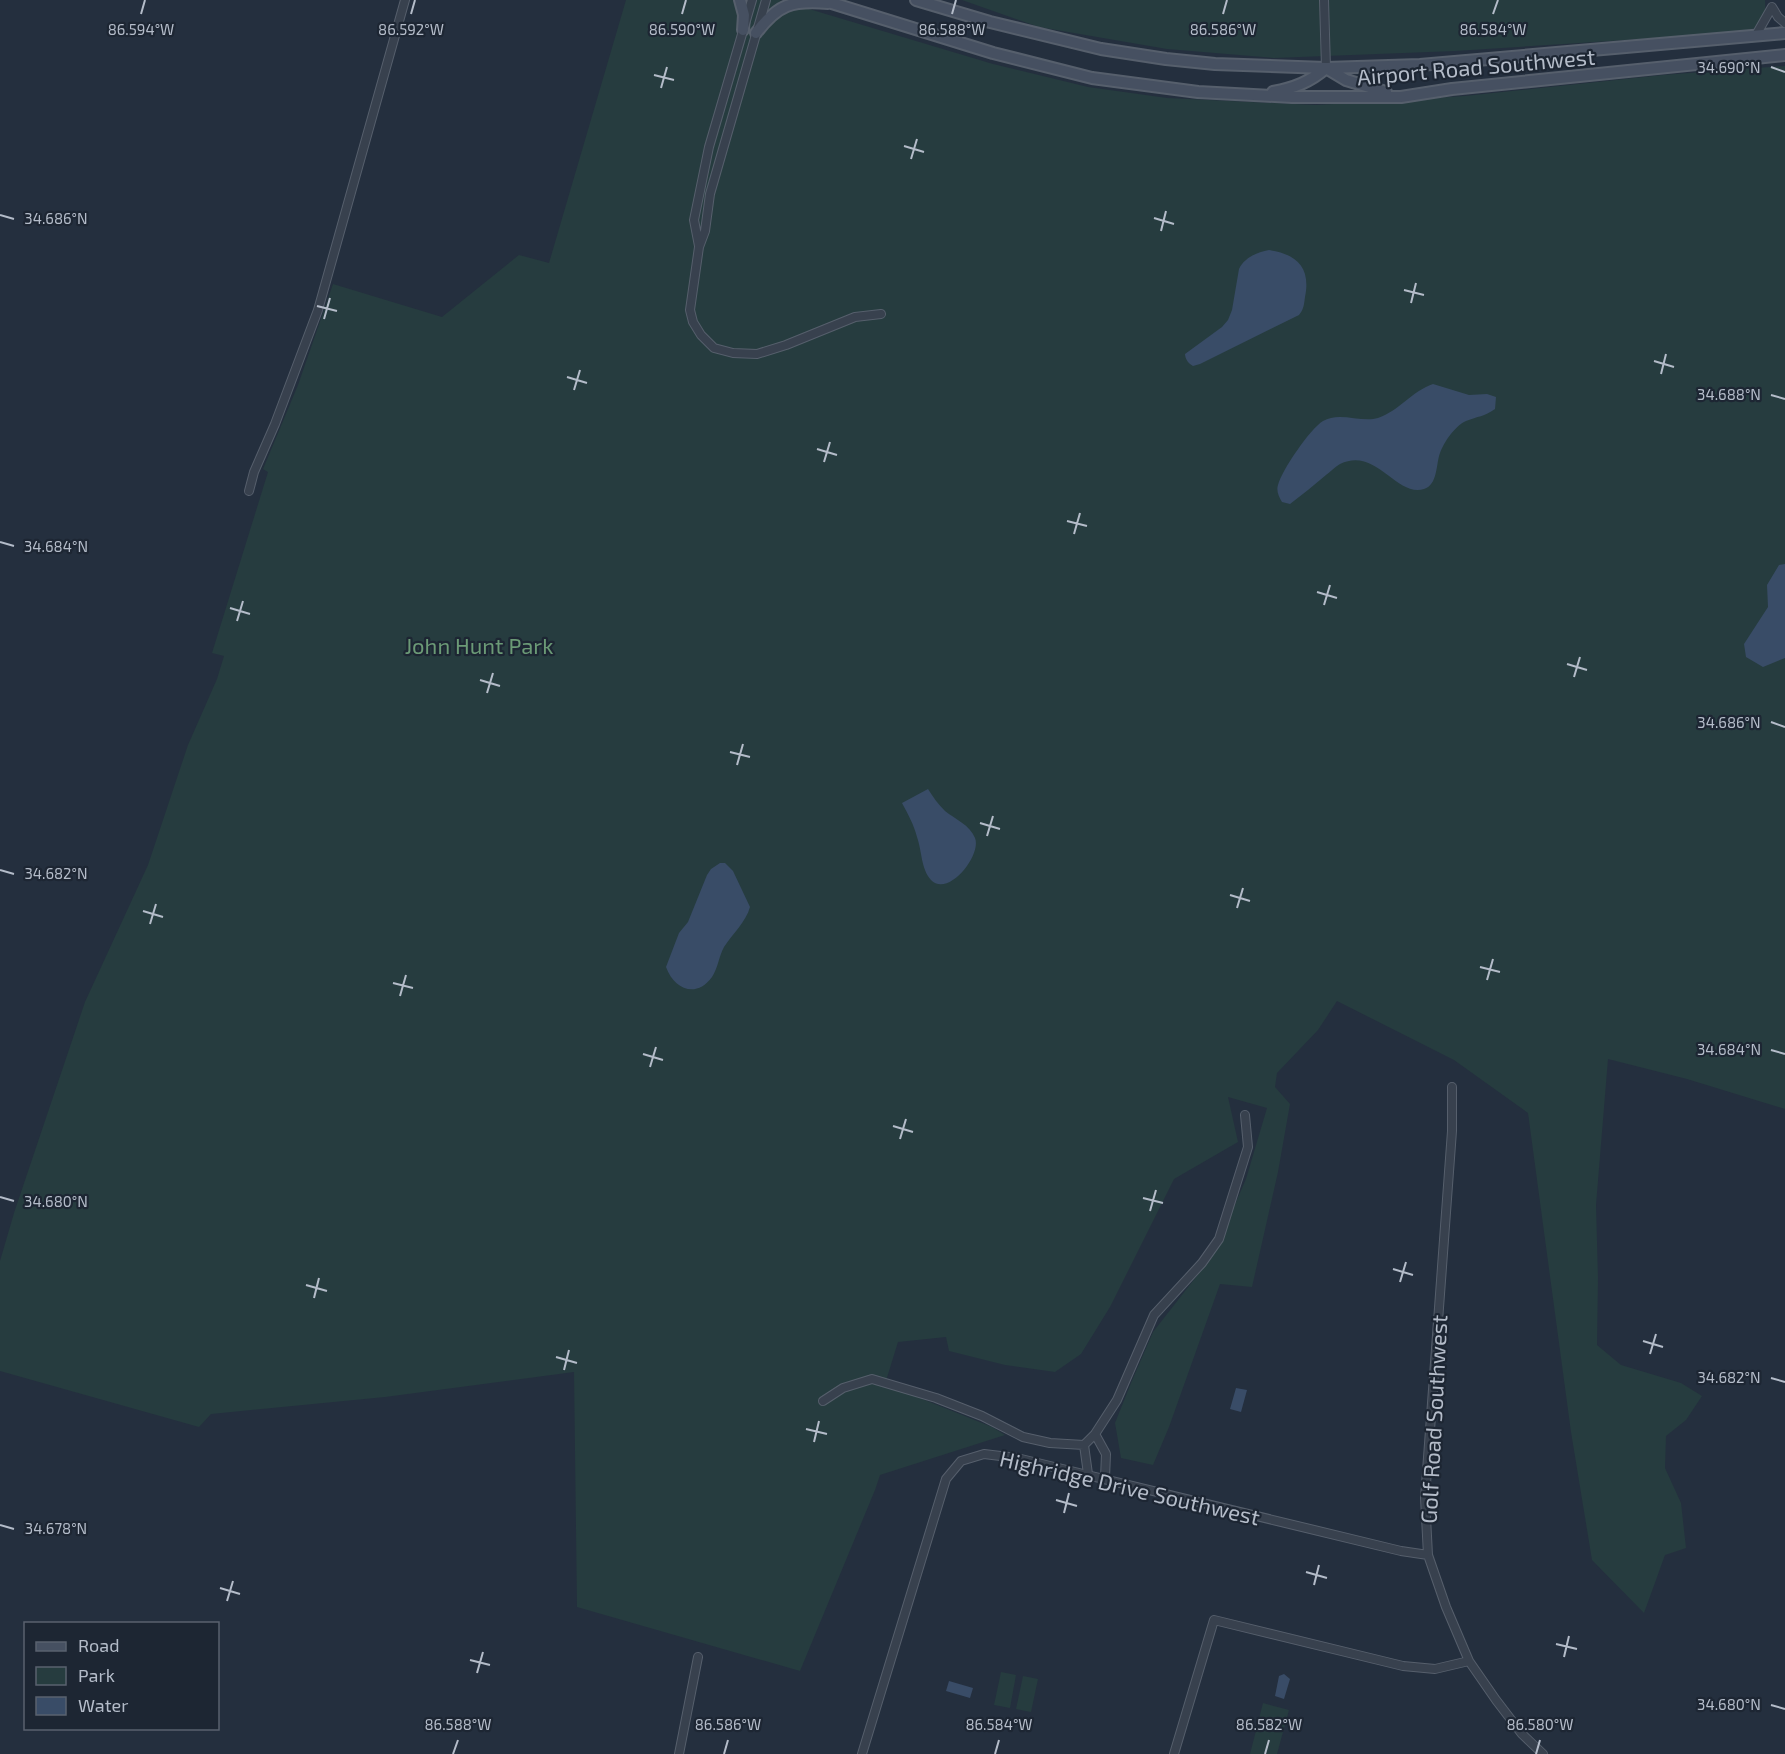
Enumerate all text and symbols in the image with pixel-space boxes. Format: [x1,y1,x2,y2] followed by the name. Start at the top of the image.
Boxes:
[108,20,174,38] text: 86.594°W
[378,20,444,38] text: 86.592°W
[649,20,715,38] text: 86.590°W
[918,20,986,38] text: 86.588°W
[1190,20,1256,38] text: 86.586°W
[1459,20,1527,38] text: 86.584°W
[1356,43,1596,89] street label: Airport Road Southwest
[1697,58,1761,76] text: 34.690°N
[24,209,88,227] text: 34.686°N
[1697,385,1761,403] text: 34.688°N
[24,537,88,555] text: 34.684°N
[405,632,553,658] park label: John Hunt Park
[1697,713,1761,731] text: 34.686°N
[24,864,88,882] text: 34.682°N
[1697,1040,1761,1058] text: 34.684°N
[24,1192,88,1210] text: 34.680°N
[1415,1314,1451,1524] street label: Golf Road Southwest
[1697,1368,1761,1386] text: 34.682°N
[997,1444,1263,1530] street label: Highridge Drive Southwest
[25,1519,87,1537] text: 34.678°N
[24,1622,219,1730] legend
[78,1634,119,1656] text: Road
[78,1664,115,1686] text: Park
[78,1694,128,1716] text: Water
[1697,1695,1761,1713] text: 34.680°N
[424,1715,492,1733] text: 86.588°W
[695,1715,761,1733] text: 86.586°W
[965,1715,1033,1733] text: 86.584°W
[1236,1715,1302,1733] text: 86.582°W
[1507,1715,1573,1733] text: 86.580°W

